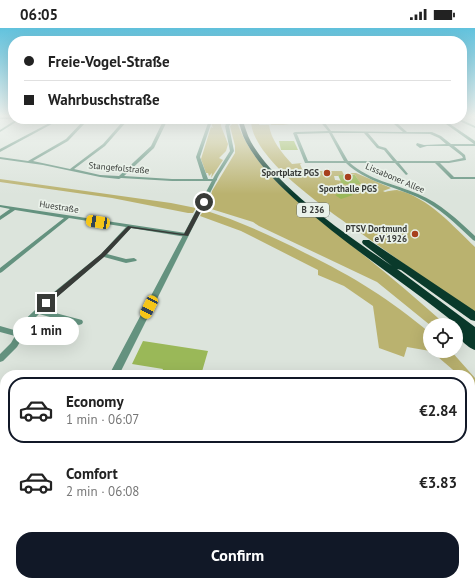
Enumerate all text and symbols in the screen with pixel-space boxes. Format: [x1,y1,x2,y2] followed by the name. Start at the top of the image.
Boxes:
[20,5,58,24] text: 06:05
[48,52,170,71] text: Freie-Vogel-Straße
[48,90,160,109] text: Wahrbuschstraße
[88,159,150,176] street label: Stangefolstraße
[364,160,427,195] street label: Lissaboner Allee
[261,167,319,178] place label: Sportplatz PGS
[322,168,332,178] marker: Sportplatz PGS
[343,172,353,182] marker: Sporthalle PGS
[319,183,377,194] place label: Sporthalle PGS
[195,193,213,211] route start
[39,198,80,215] street label: Huestraße
[297,203,329,217] road number: B 236
[85,214,111,230] car
[346,223,407,244] place label: PTSV Dortmund eV 1926
[410,229,420,239] marker: PTSV Dortmund eV 1926
[37,294,55,312] route end
[138,294,160,320] car
[13,317,79,345] callout: 1 min
[423,318,463,358] map controls
[423,318,463,358] button: locate
[30,322,62,339] text: 1 min
[18,392,54,428] icon: car
[66,392,124,411] text: Economy
[419,401,457,420] text: €2.84
[66,411,139,428] text: 1 min · 06:07
[18,464,54,500] icon: car
[66,464,118,483] text: Comfort
[419,473,457,492] text: €3.83
[66,483,139,500] text: 2 min · 06:08
[16,532,459,578] button: Confirm

